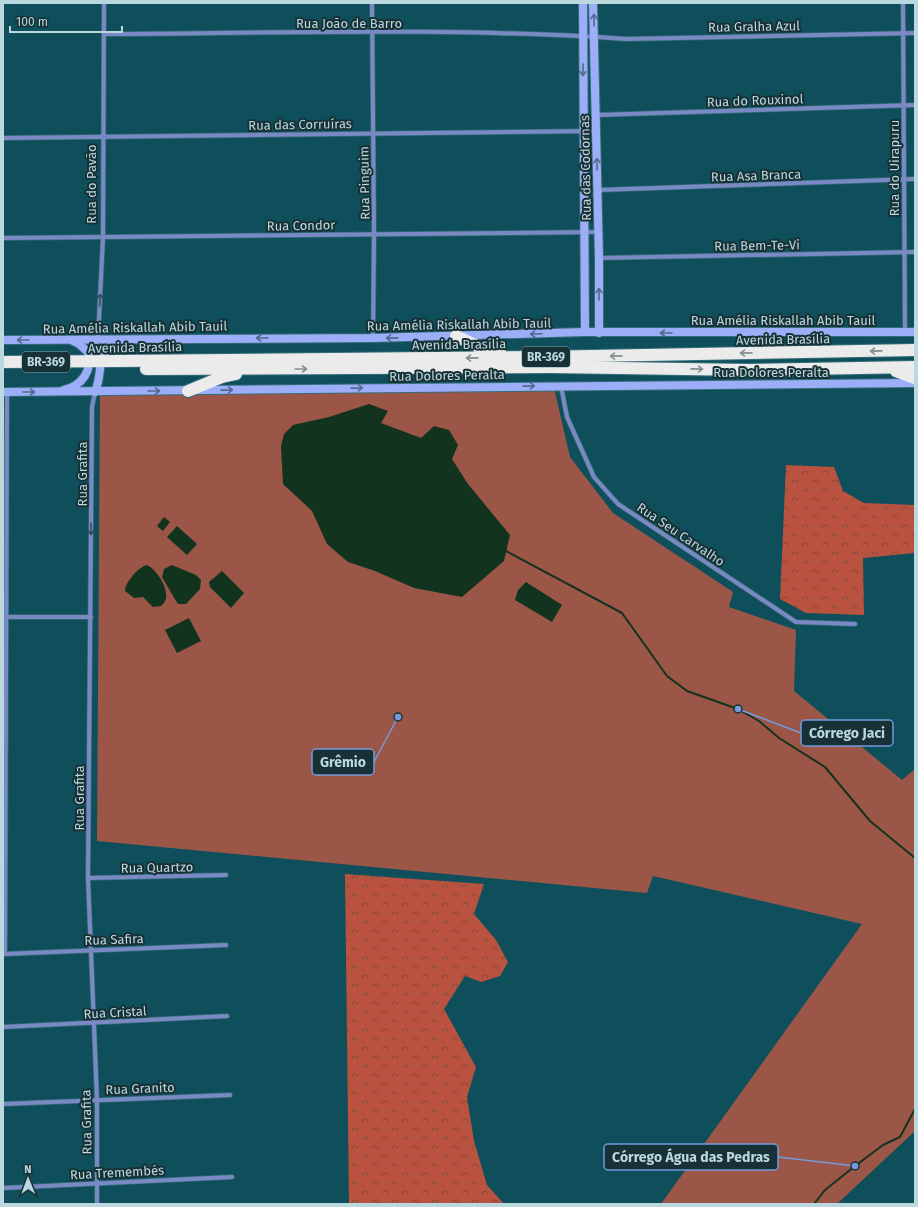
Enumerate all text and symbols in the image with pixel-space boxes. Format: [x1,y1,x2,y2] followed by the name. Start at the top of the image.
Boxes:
[10,8,122,34] scale bar
[590,14,598,27] one-way arrow
[16,15,48,29] text: 100 m
[296,16,402,31] street label: Rua João de Barro
[708,18,800,35] street label: Rua Gralha Azul
[579,63,587,76] one-way arrow
[706,91,804,110] street label: Rua do Rouxinol
[577,115,594,221] street label: Rua das Codornas
[248,116,352,133] street label: Rua das Corruíras
[887,120,902,216] street label: Rua do Uirapuru
[84,144,99,224] street label: Rua do Pavão
[356,146,373,220] street label: Rua Pinguim
[594,158,601,171] one-way arrow
[711,166,801,185] street label: Rua Asa Branca
[267,217,335,234] street label: Rua Condor
[714,237,800,254] street label: Rua Bem-Te-Vi
[595,288,603,301] one-way arrow
[96,294,104,307] one-way arrow
[691,313,875,328] street label: Rua Amélia Riskallah Abib Tauil
[367,315,552,334] street label: Rua Amélia Riskallah Abib Tauil
[43,318,228,337] street label: Rua Amélia Riskallah Abib Tauil
[660,329,673,337] one-way arrow
[530,330,543,338] one-way arrow
[736,331,830,348] street label: Avenida Brasília
[256,334,269,342] one-way arrow
[386,334,399,341] one-way arrow
[17,336,30,344] one-way arrow
[412,336,506,353] street label: Avenida Brasília
[88,339,182,356] street label: Avenida Brasília
[522,347,570,367] road number: BR-369
[870,347,883,355] one-way arrow
[740,350,753,357] one-way arrow
[22,352,70,372] road number: BR-369
[610,352,623,360] one-way arrow
[466,354,479,362] one-way arrow
[294,365,307,372] one-way arrow
[713,365,829,380] street label: Rua Dolores Peralta
[690,366,703,373] one-way arrow
[389,367,505,384] street label: Rua Dolores Peralta
[522,382,535,390] one-way arrow
[350,384,363,392] one-way arrow
[220,386,233,394] one-way arrow
[147,387,160,395] one-way arrow
[22,388,35,396] one-way arrow
[75,442,90,506] street label: Rua Grafita
[634,500,727,569] street label: Rua Seu Carvalho
[87,522,95,535] one-way arrow
[801,720,893,746] callout: Córrego Jaci
[809,725,885,742] text: Córrego Jaci
[312,749,374,775] callout: Grêmio
[320,754,366,771] text: Grêmio
[72,766,87,830] street label: Rua Grafita
[121,859,193,876] street label: Rua Quartzo
[84,931,144,948] street label: Rua Safira
[83,1003,147,1022] street label: Rua Cristal
[105,1080,175,1097] street label: Rua Granito
[78,1089,95,1155] street label: Rua Grafita
[604,1144,778,1170] callout: Córrego Água das Pedras
[612,1148,770,1166] text: Córrego Água das Pedras
[8,1159,48,1199] north arrow
[24,1163,32,1176] text: N
[70,1163,164,1182] street label: Rua Tremembés

